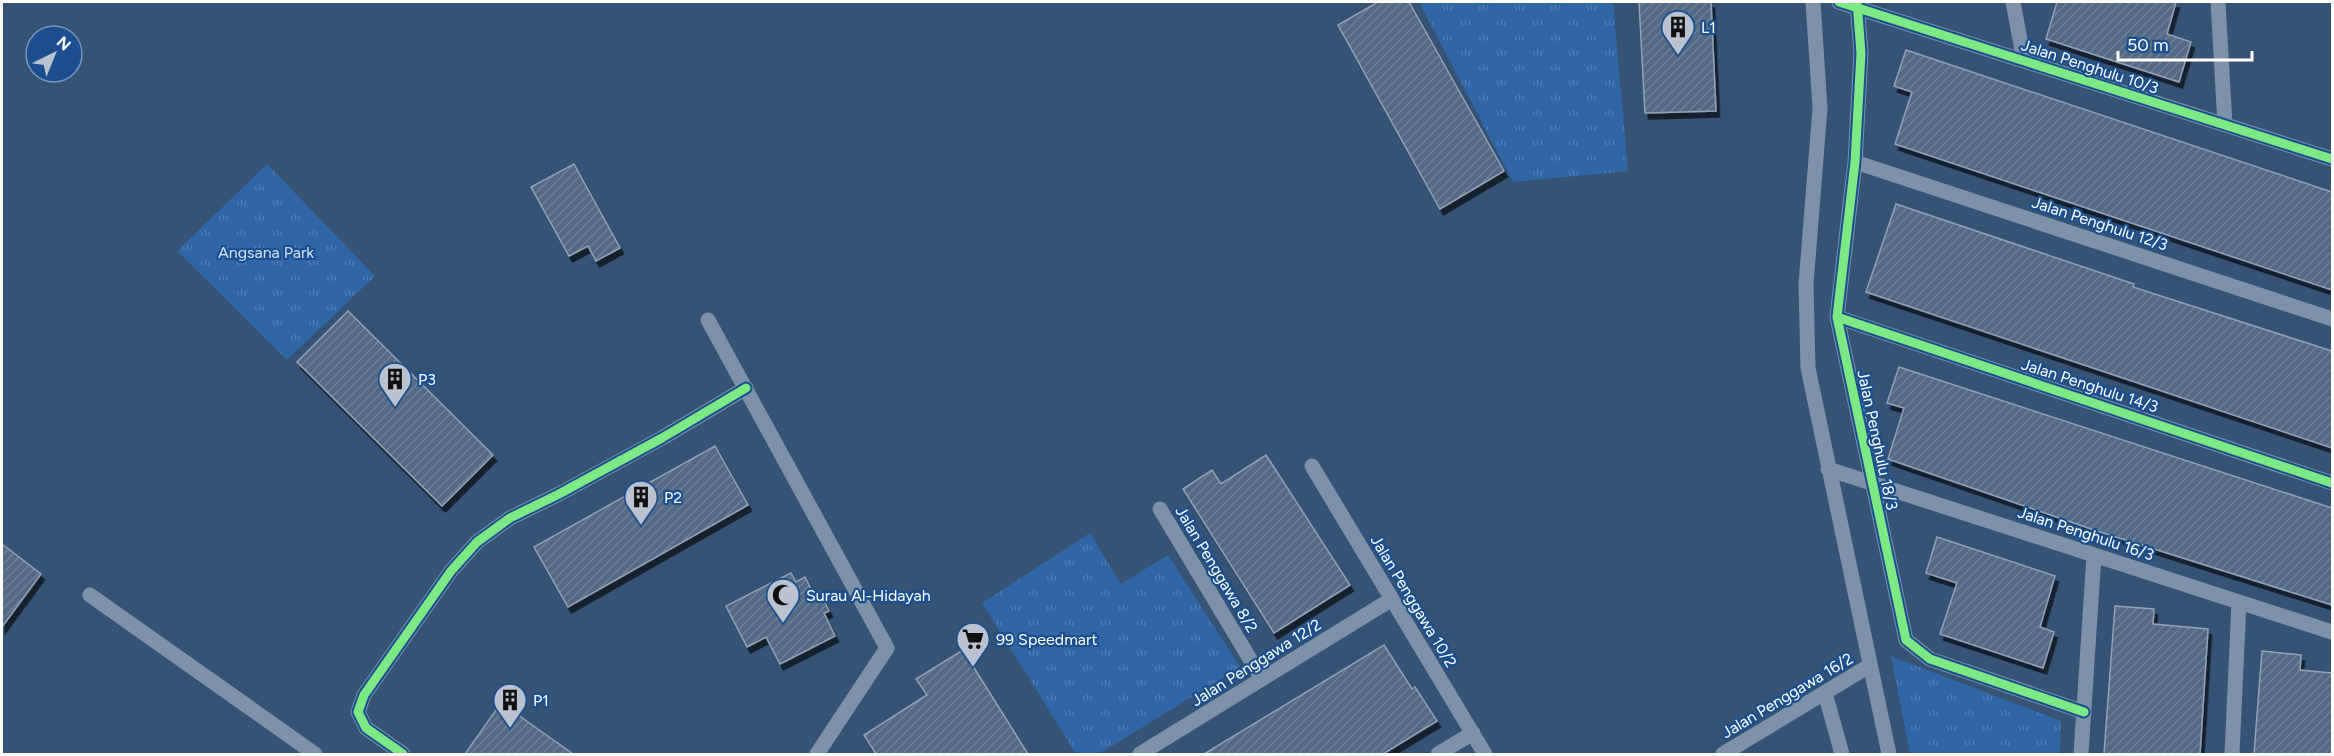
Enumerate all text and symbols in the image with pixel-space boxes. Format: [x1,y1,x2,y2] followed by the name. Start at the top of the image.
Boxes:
[1660,9,1696,56] building icon: L1
[1701,18,1716,37] place label: L1
[24,24,84,84] north arrow
[2118,24,2252,62] scale bar
[53,32,75,55] text: N
[2127,34,2169,56] text: 50 m
[2019,35,2161,98] street label: Jalan Penghulu 10/3
[2029,193,2170,254] street label: Jalan Penghulu 12/3
[218,243,314,262] park label: Angsana Park
[2019,354,2161,417] street label: Jalan Penghulu 14/3
[377,361,413,408] building icon: P3
[1853,368,1902,512] street label: Jalan Penghulu 18/3
[418,370,436,389] place label: P3
[623,479,659,526] building icon: P2
[664,488,682,507] place label: P2
[1171,503,1262,636] street label: Jalan Penggawa 8/2
[2015,503,2156,564] street label: Jalan Penghulu 16/3
[1367,532,1461,671] street label: Jalan Penggawa 10/2
[765,577,801,624] mosque icon: Surau Al-Hidayah
[806,586,931,605] place label: Surau Al-Hidayah
[1188,615,1325,710] street label: Jalan Penggawa 12/2
[955,621,991,668] supermarket icon: 99 Speedmart
[996,630,1097,649] place label: 99 Speedmart
[1718,649,1856,742] street label: Jalan Penggawa 16/2
[492,682,528,729] building icon: P1
[533,691,549,710] place label: P1

